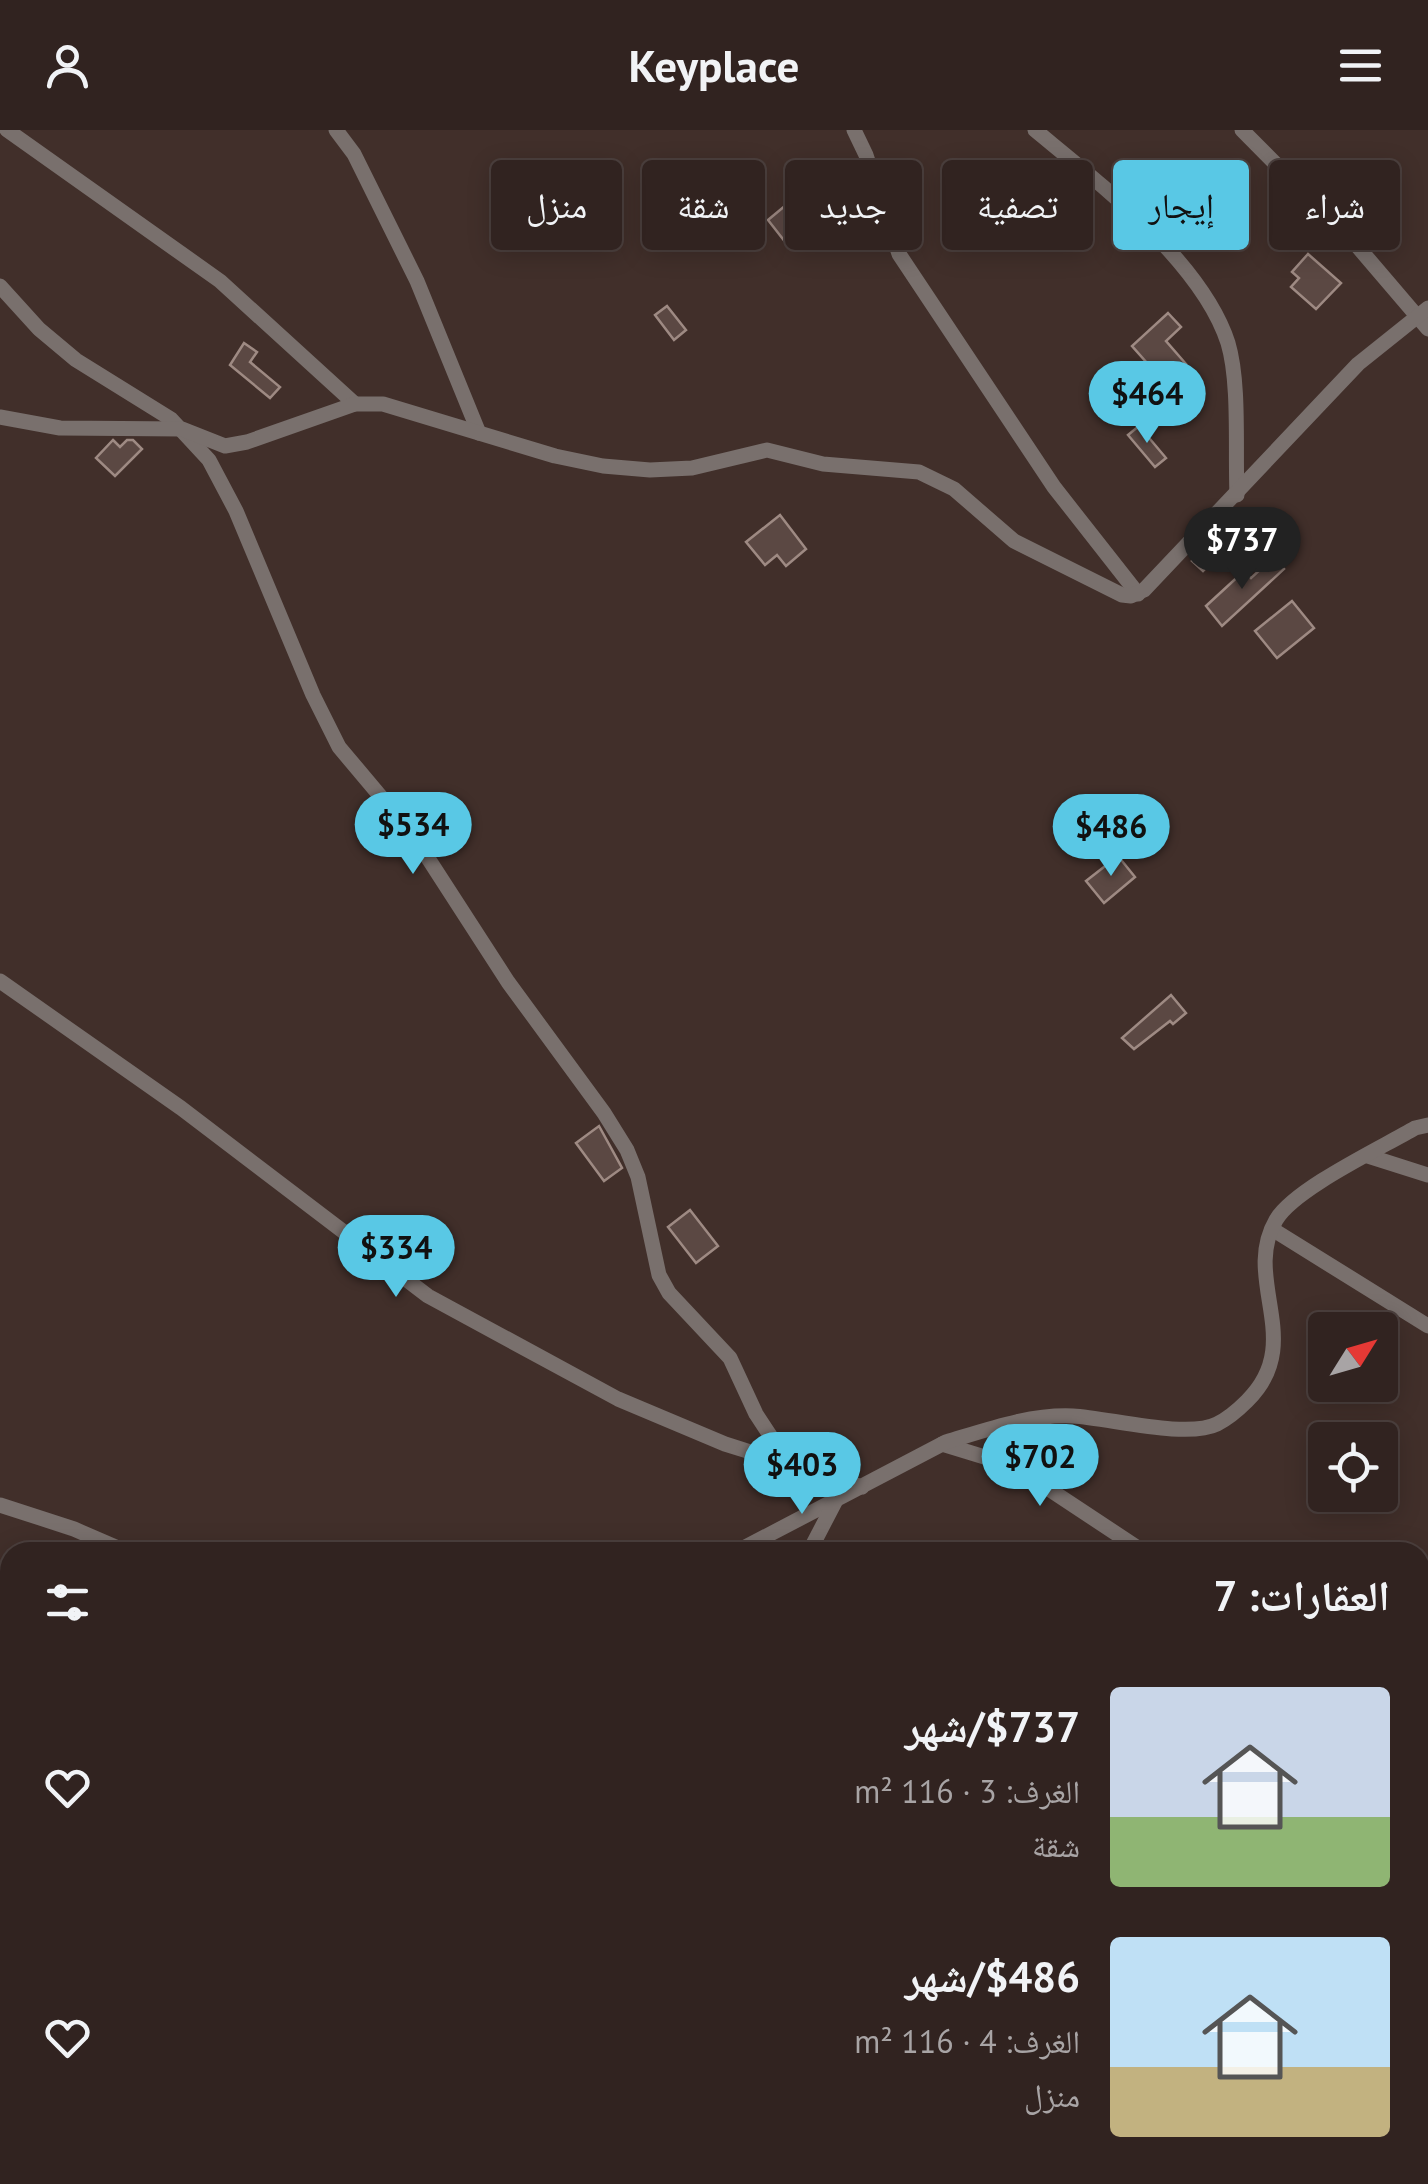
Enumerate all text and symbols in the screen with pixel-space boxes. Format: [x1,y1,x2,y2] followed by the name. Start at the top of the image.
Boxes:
[629,36,799,94] text: Keyplace
[40,38,95,93] icon: person
[1333,38,1388,93] icon: menu
[491,160,622,250] chip: منزل
[642,160,765,250] chip: شقة
[785,160,922,250] chip: جديد
[942,160,1093,250] chip: تصفية
[1113,160,1249,250] chip: إيجار
[1269,160,1400,250] chip: شراء
[1088,361,1206,446] pin: $464
[1111,372,1183,414] text: $464
[1183,507,1301,592] pin: $737
[1206,518,1278,560] text: $737
[354,792,472,877] pin: $534
[1052,794,1170,879] pin: $486
[377,803,449,845] text: $534
[1075,805,1147,847] text: $486
[337,1215,455,1300] pin: $334
[360,1226,432,1268] text: $334
[1308,1312,1398,1402] north arrow
[1308,1312,1398,1512] map controls
[1308,1422,1398,1512] button: locate
[981,1424,1099,1509] pin: $702
[743,1432,861,1517] pin: $403
[1004,1435,1076,1477] text: $702
[766,1443,838,1485] text: $403
[1213,1568,1390,1623] text: العقارات: 7
[40,1575,95,1630] icon: filters
[905,1699,1080,1754] text: $737/شهر
[1190,1727,1310,1847] icon: home
[40,1760,95,1815] icon: heart
[854,1770,1080,1812] text: الغرف: 3 · 116 m²
[1032,1824,1080,1866] text: شقة
[905,1949,1080,2004] text: $486/شهر
[1190,1977,1310,2097] icon: home
[40,2010,95,2065] icon: heart
[854,2020,1080,2062] text: الغرف: 4 · 116 m²
[1024,2074,1080,2116] text: منزل

